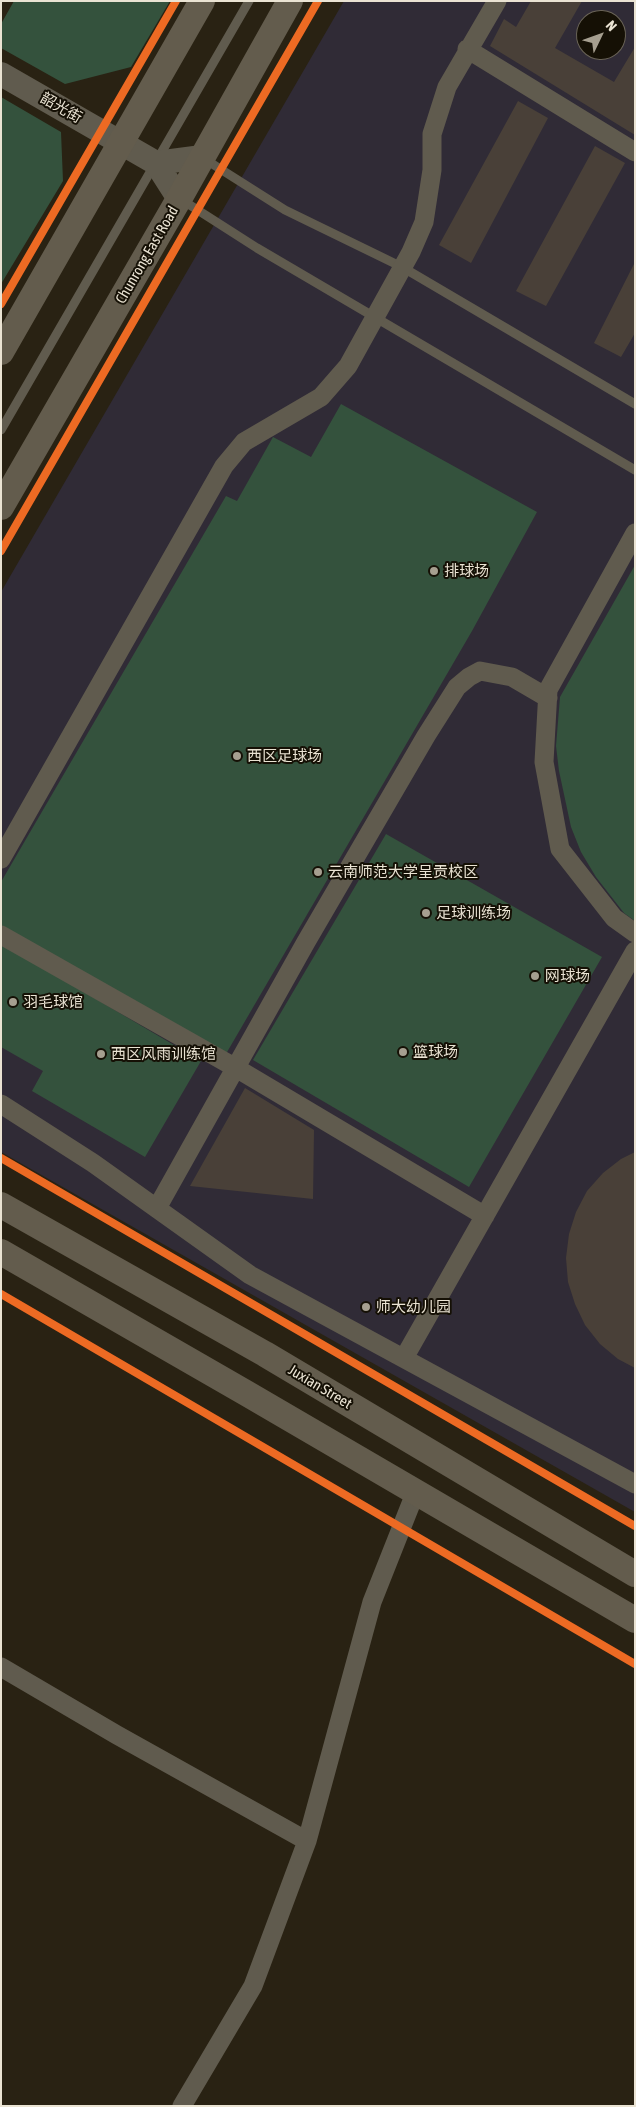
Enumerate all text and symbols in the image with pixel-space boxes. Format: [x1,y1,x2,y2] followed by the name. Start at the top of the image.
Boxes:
[576,10,626,60] north arrow
[603,17,620,34] text: N
[37,89,85,127] street label: 韶光街
[112,203,182,307] street label: Chunrong East Road
[444,562,489,580] place label: 排球场
[428,565,440,577] marker: 排球场
[247,747,322,765] place label: 西区足球场
[231,750,243,762] marker: 西区足球场
[328,863,478,881] place label: 云南师范大学呈贡校区
[312,866,324,878] marker: 云南师范大学呈贡校区
[436,904,511,922] place label: 足球训练场
[420,907,432,919] marker: 足球训练场
[545,967,590,985] place label: 网球场
[529,970,541,982] marker: 网球场
[23,993,83,1011] place label: 羽毛球馆
[7,996,19,1008] marker: 羽毛球馆
[413,1043,458,1061] place label: 篮球场
[111,1045,216,1063] place label: 西区风雨训练馆
[397,1046,409,1058] marker: 篮球场
[95,1048,107,1060] marker: 西区风雨训练馆
[376,1298,451,1316] place label: 师大幼儿园
[360,1301,372,1313] marker: 师大幼儿园
[285,1361,355,1413] street label: Juxian Street

